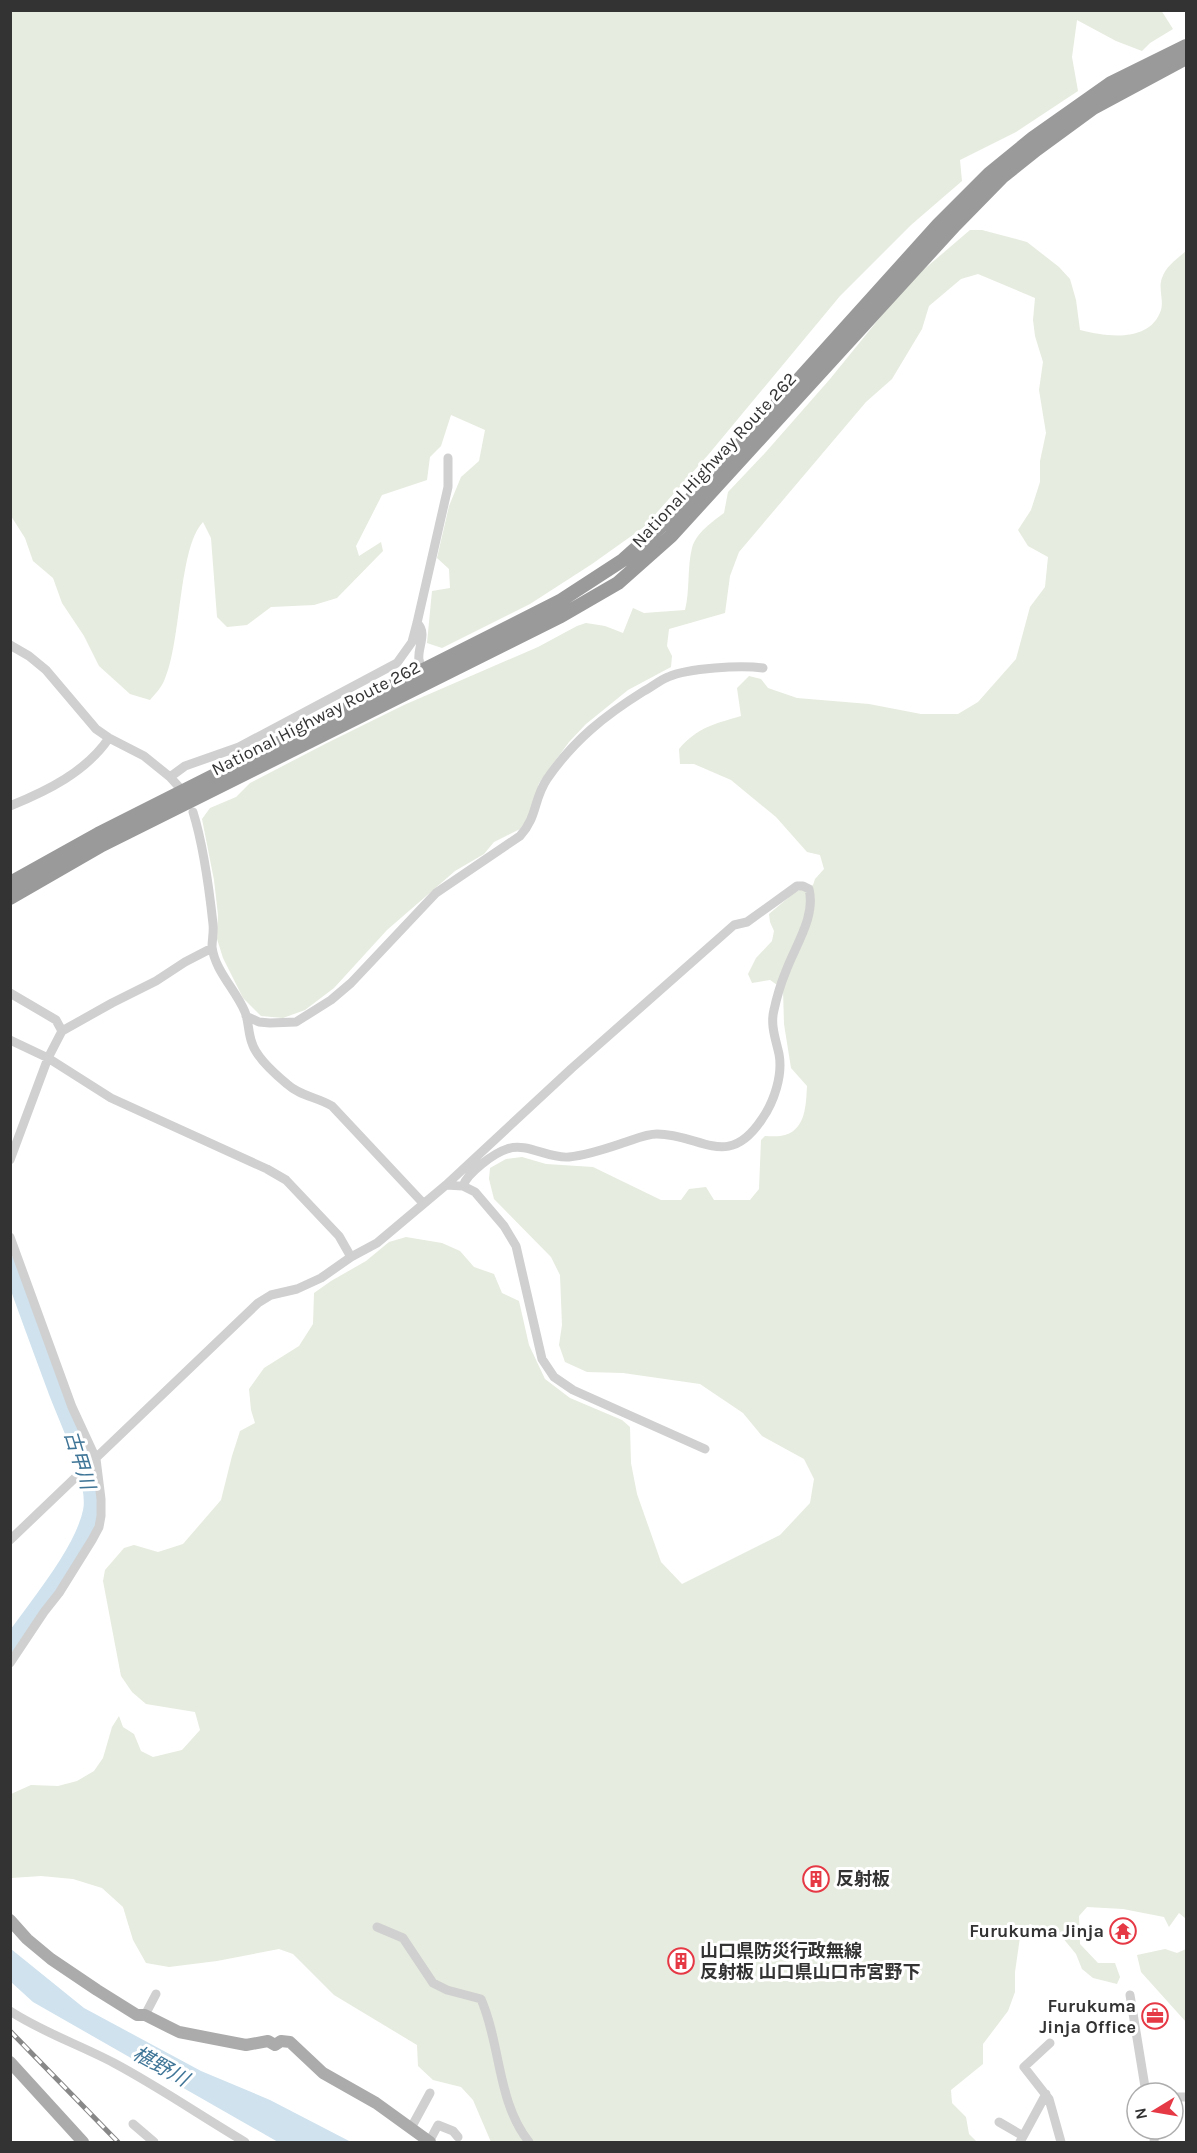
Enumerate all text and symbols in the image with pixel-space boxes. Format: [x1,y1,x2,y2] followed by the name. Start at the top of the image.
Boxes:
[627,368,801,552] street label: National Highway Route 262
[208,656,424,780] street label: National Highway Route 262
[60,1428,100,1494] water label: 古甲川
[801,1864,831,1894] building icon: 反射板
[836,1868,890,1890] place label: 反射板
[1108,1916,1138,1946] temple icon: Furukuma Jinja
[969,1920,1104,1942] place label: Furukuma Jinja
[700,1940,921,1983] place label: 山口県防災行政無線 反射板 山口県山口市宮野下
[666,1946,696,1976] building icon: 山口県防災行政無線 反射板 山口県山口市宮野下
[1039,1995,1136,2038] place label: Furukuma Jinja Office
[1140,2001,1170,2031] office icon: Furukuma Jinja Office
[129,2042,194,2092] water label: 椹野川
[1125,2081,1185,2141] north arrow
[1130,2106,1151,2121] text: N

